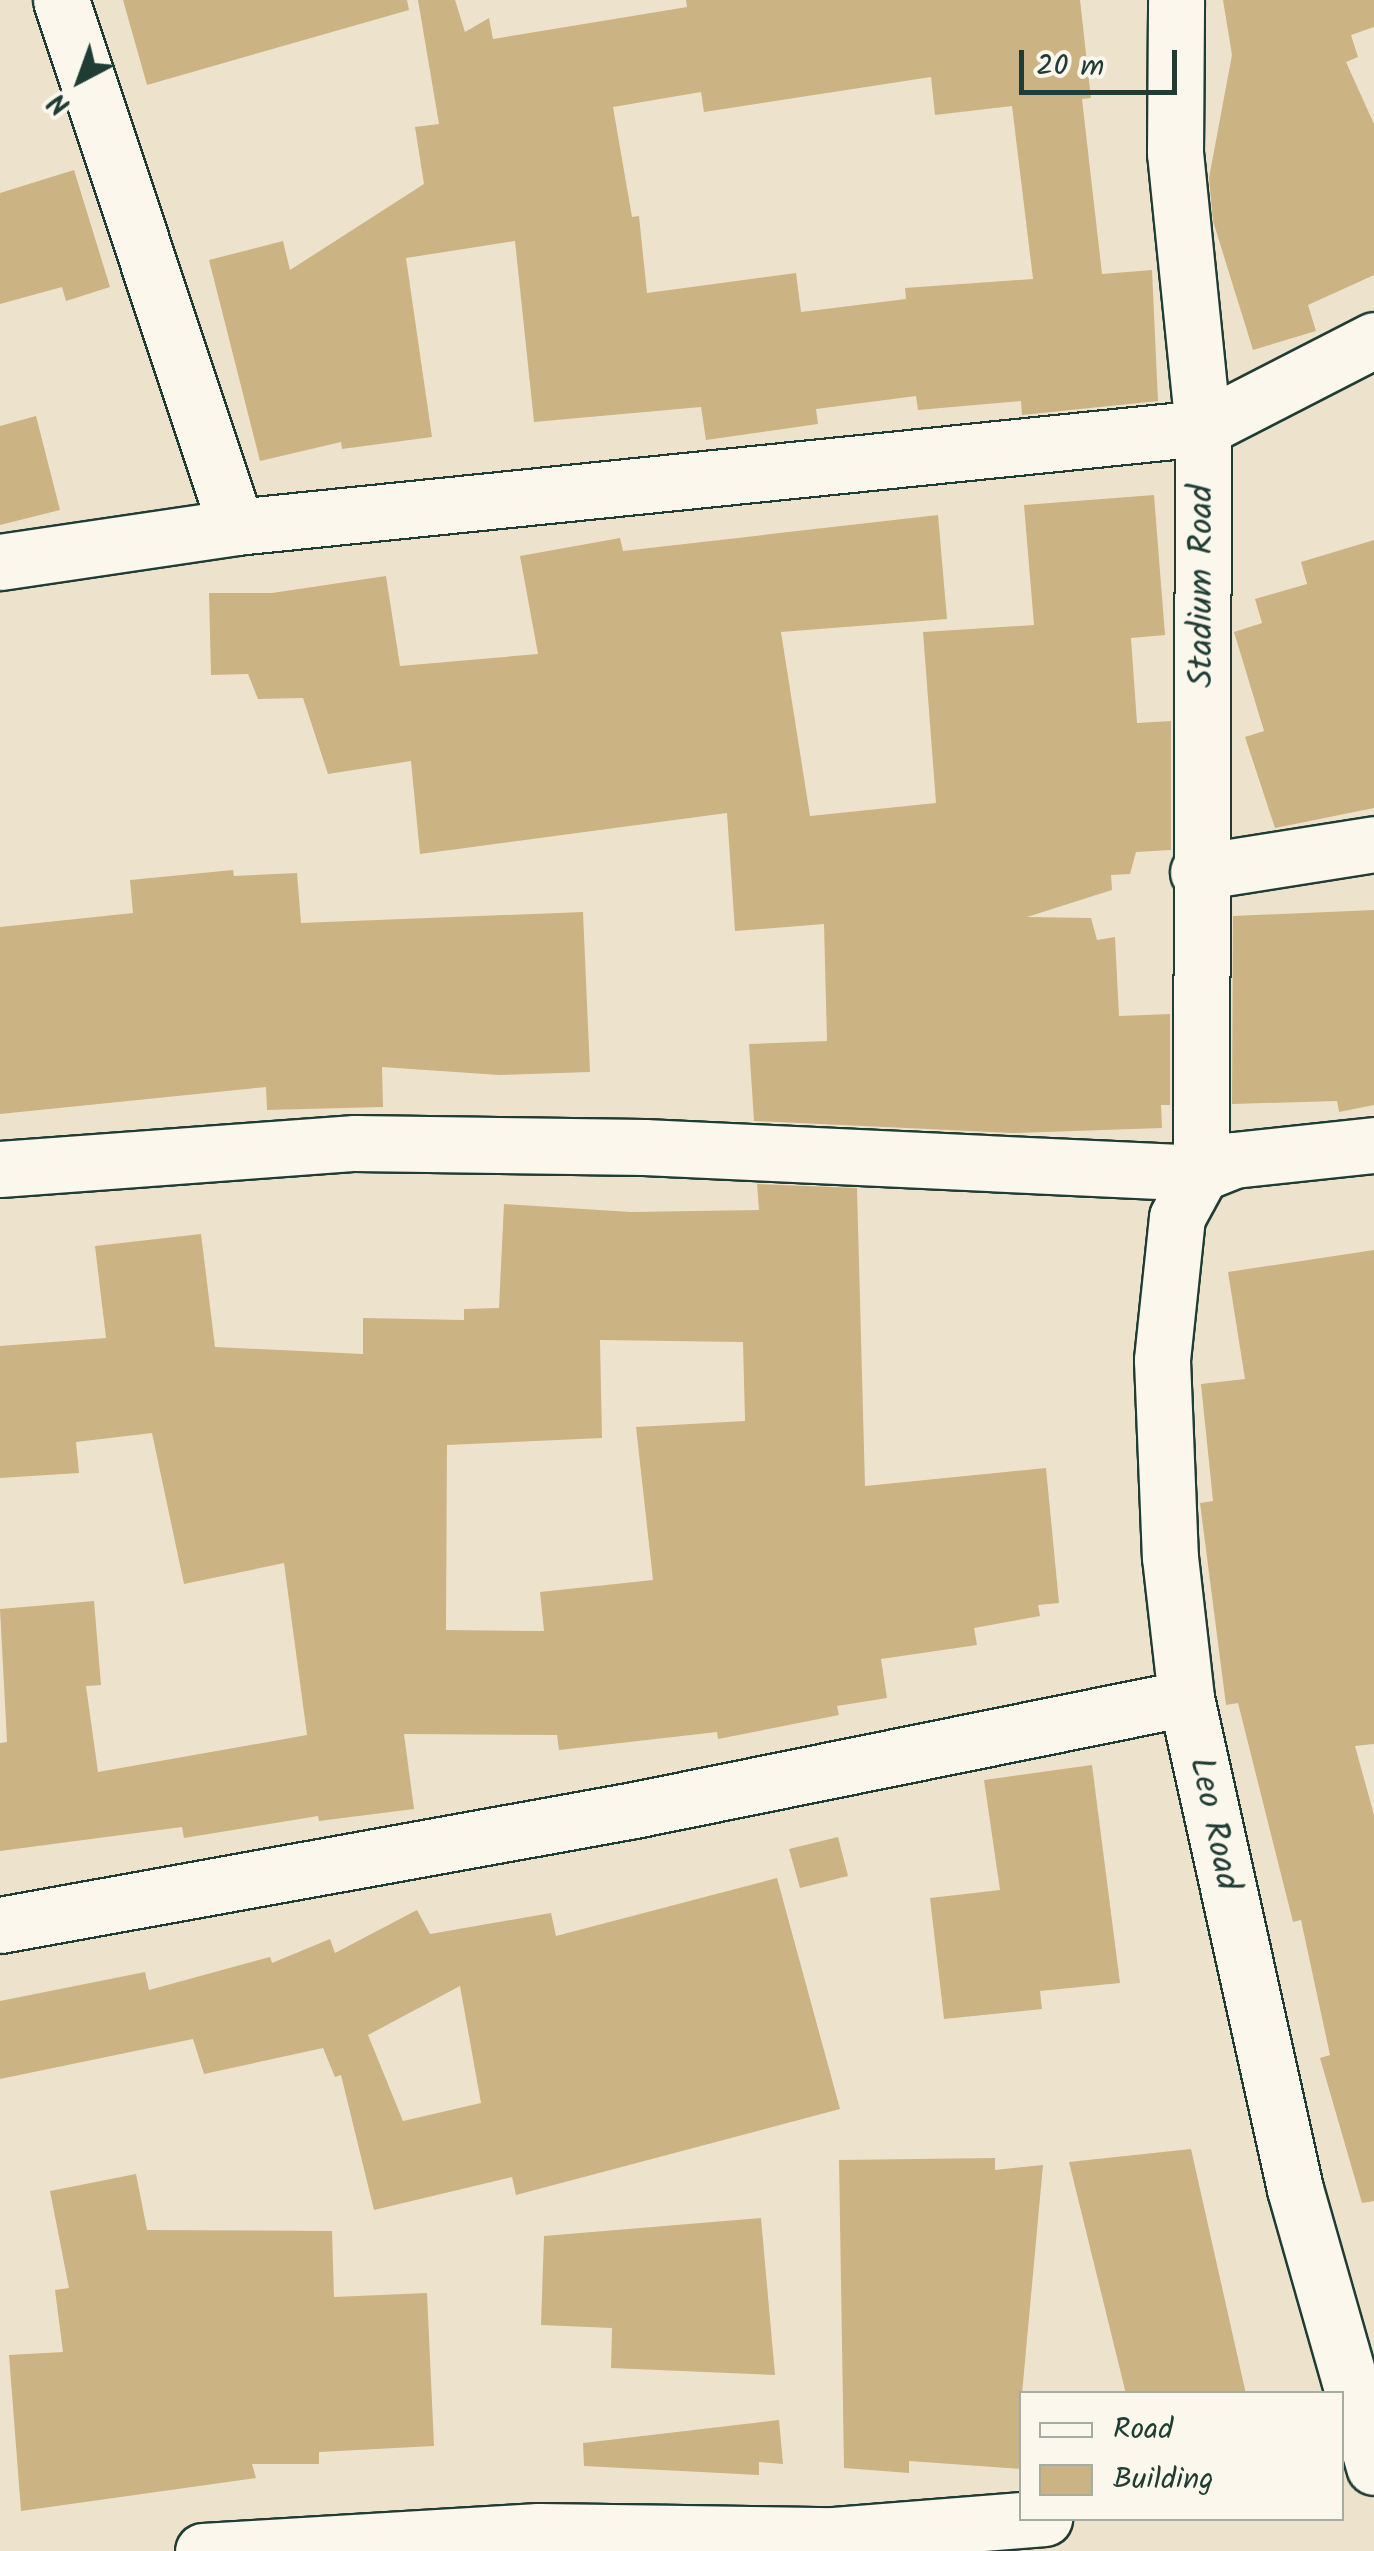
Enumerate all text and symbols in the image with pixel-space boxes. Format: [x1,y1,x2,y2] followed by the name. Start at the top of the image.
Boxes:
[30,30,130,130] north arrow
[1024,30,1182,92] scale bar
[1036,43,1104,91] text: 20 m
[39,80,81,126] text: N
[1182,484,1224,688] street label: Stadium Road
[1178,1754,1248,1894] street label: Leo Road
[1019,2391,1344,2521] legend
[1113,2406,1173,2454] text: Road
[1113,2456,1213,2504] text: Building

